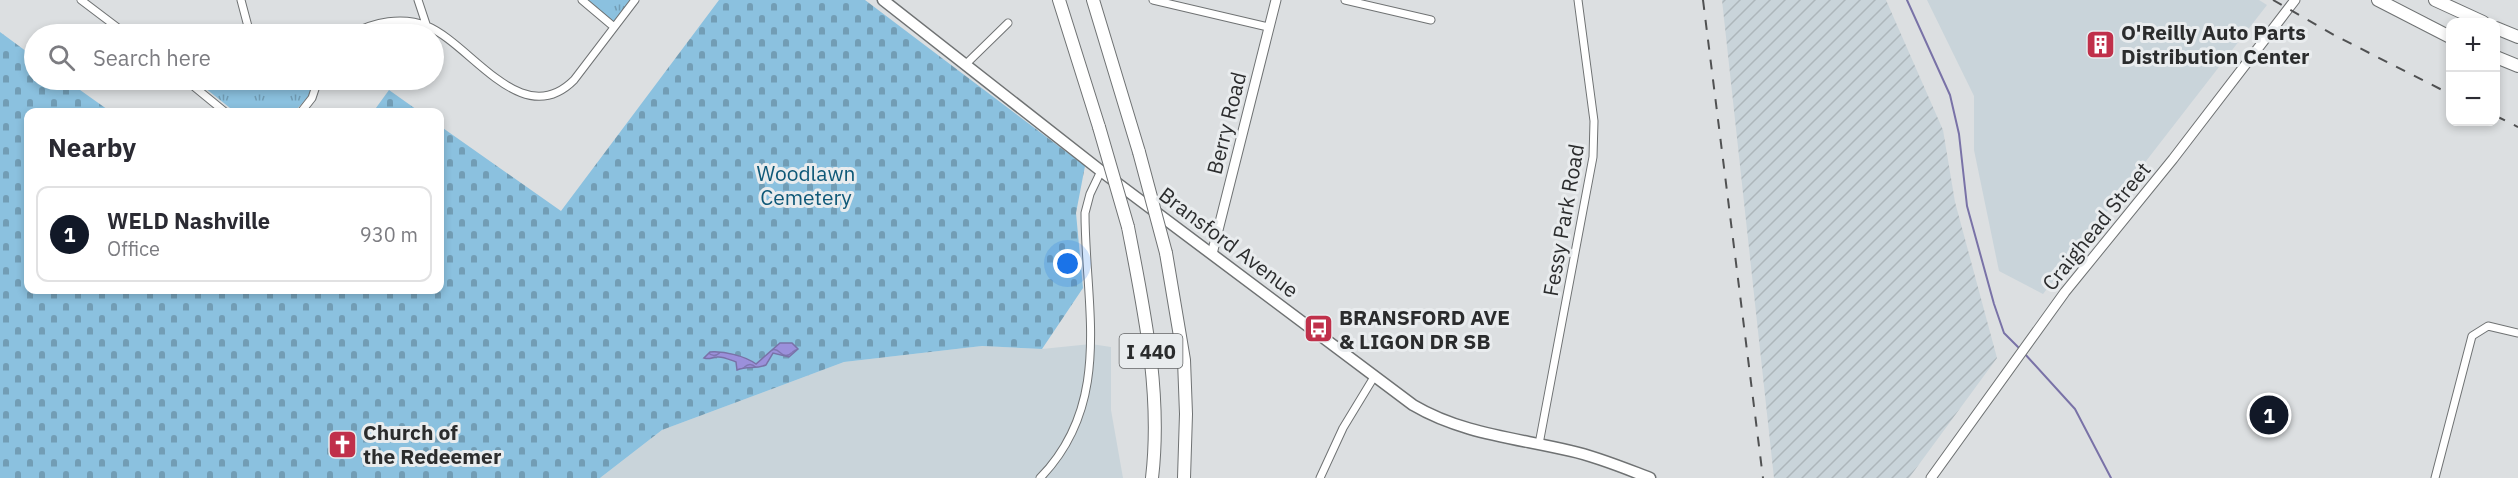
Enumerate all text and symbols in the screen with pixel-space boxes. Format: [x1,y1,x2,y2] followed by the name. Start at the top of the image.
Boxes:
[2121,18,2310,70] place label: O'Reilly Auto Parts Distribution Center
[2446,18,2500,126] map controls
[2446,18,2500,72] button: +
[24,24,444,90] search box
[2084,28,2116,60] building icon: O'Reilly Auto Parts Distribution Center
[45,41,78,74] icon: search
[93,43,211,72] text: Search here
[1200,69,1252,177] street label: Berry Road
[2446,72,2500,126] button: −
[48,130,136,164] text: Nearby
[1536,142,1590,298] street label: Fessy Park Road
[2036,156,2156,296] street label: Craighead Street
[756,159,856,211] park label: Woodlawn Cemetery
[1154,180,1304,304] street label: Bransford Avenue
[107,206,270,235] text: WELD Nashville
[64,221,76,248] text: 1
[360,221,418,248] text: 930 m
[107,235,160,262] text: Office
[1053,249,1082,278] your location
[1339,303,1510,355] place label: BRANSFORD AVE & LIGON DR SB
[1302,313,1334,345] bus stop icon: BRANSFORD AVE & LIGON DR SB
[1120,334,1182,368] road number: I 440
[2250,392,2288,438] pin: 1
[363,418,502,470] place label: Church of the Redeemer
[326,428,358,460] church icon: Church of the Redeemer

